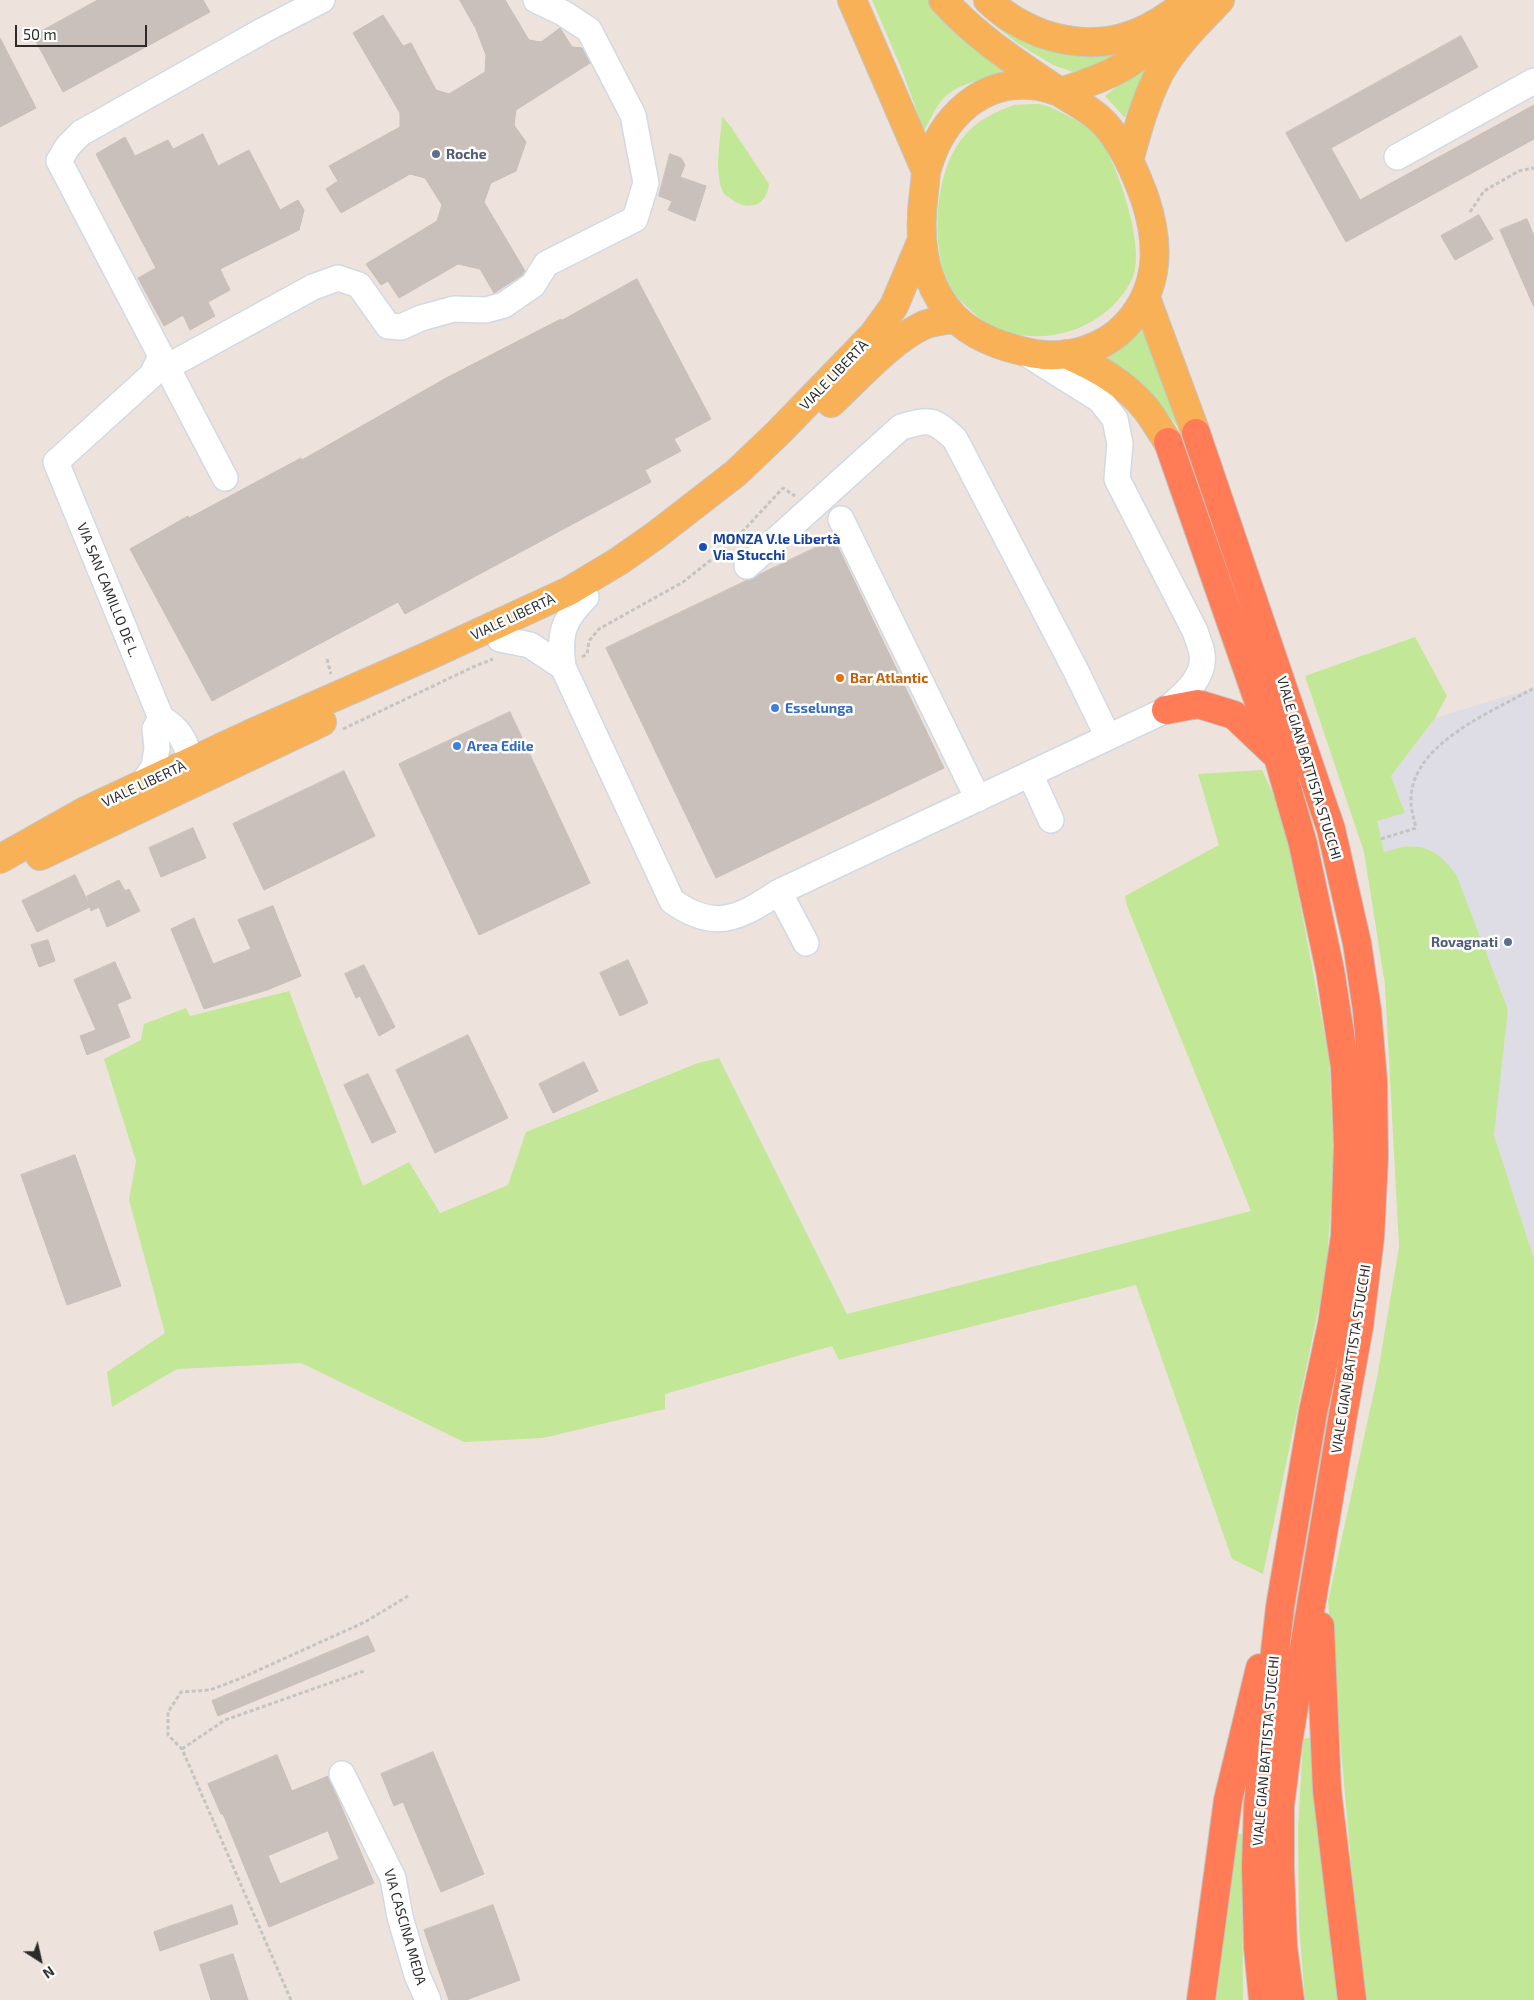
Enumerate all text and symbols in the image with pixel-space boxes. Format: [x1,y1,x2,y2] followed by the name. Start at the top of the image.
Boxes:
[18,15,150,47] scale bar
[23,25,57,43] text: 50 m
[446,146,487,162] place label: Roche
[430,148,442,160] marker: Roche
[796,336,872,414] street label: VIALE LIBERTÀ
[73,520,143,660] street label: VIA SAN CAMILLO DE L.
[713,531,841,564] place label: MONZA V.le Libertà Via Stucchi
[697,541,709,553] marker: MONZA V.le Libertà Via Stucchi
[468,590,558,644] street label: VIALE LIBERTÀ
[850,670,928,686] place label: Bar Atlantic
[834,672,846,684] marker: Bar Atlantic
[1273,674,1345,862] street label: VIALE GIAN BATTISTA STUCCHI
[785,700,853,716] place label: Esselunga
[769,702,781,714] marker: Esselunga
[467,738,534,754] place label: Area Edile
[451,740,463,752] marker: Area Edile
[99,757,189,811] street label: VIALE LIBERTÀ
[1431,934,1498,950] place label: Rovagnati
[1502,936,1514,948] marker: Rovagnati
[1328,1263,1374,1455] street label: VIALE GIAN BATTISTA STUCCHI
[1249,1655,1283,1847] street label: VIALE GIAN BATTISTA STUCCHI
[380,1867,430,1987] street label: VIA CASCINA MEDA
[15,1935,65,1985] north arrow
[40,1963,58,1983] text: N

